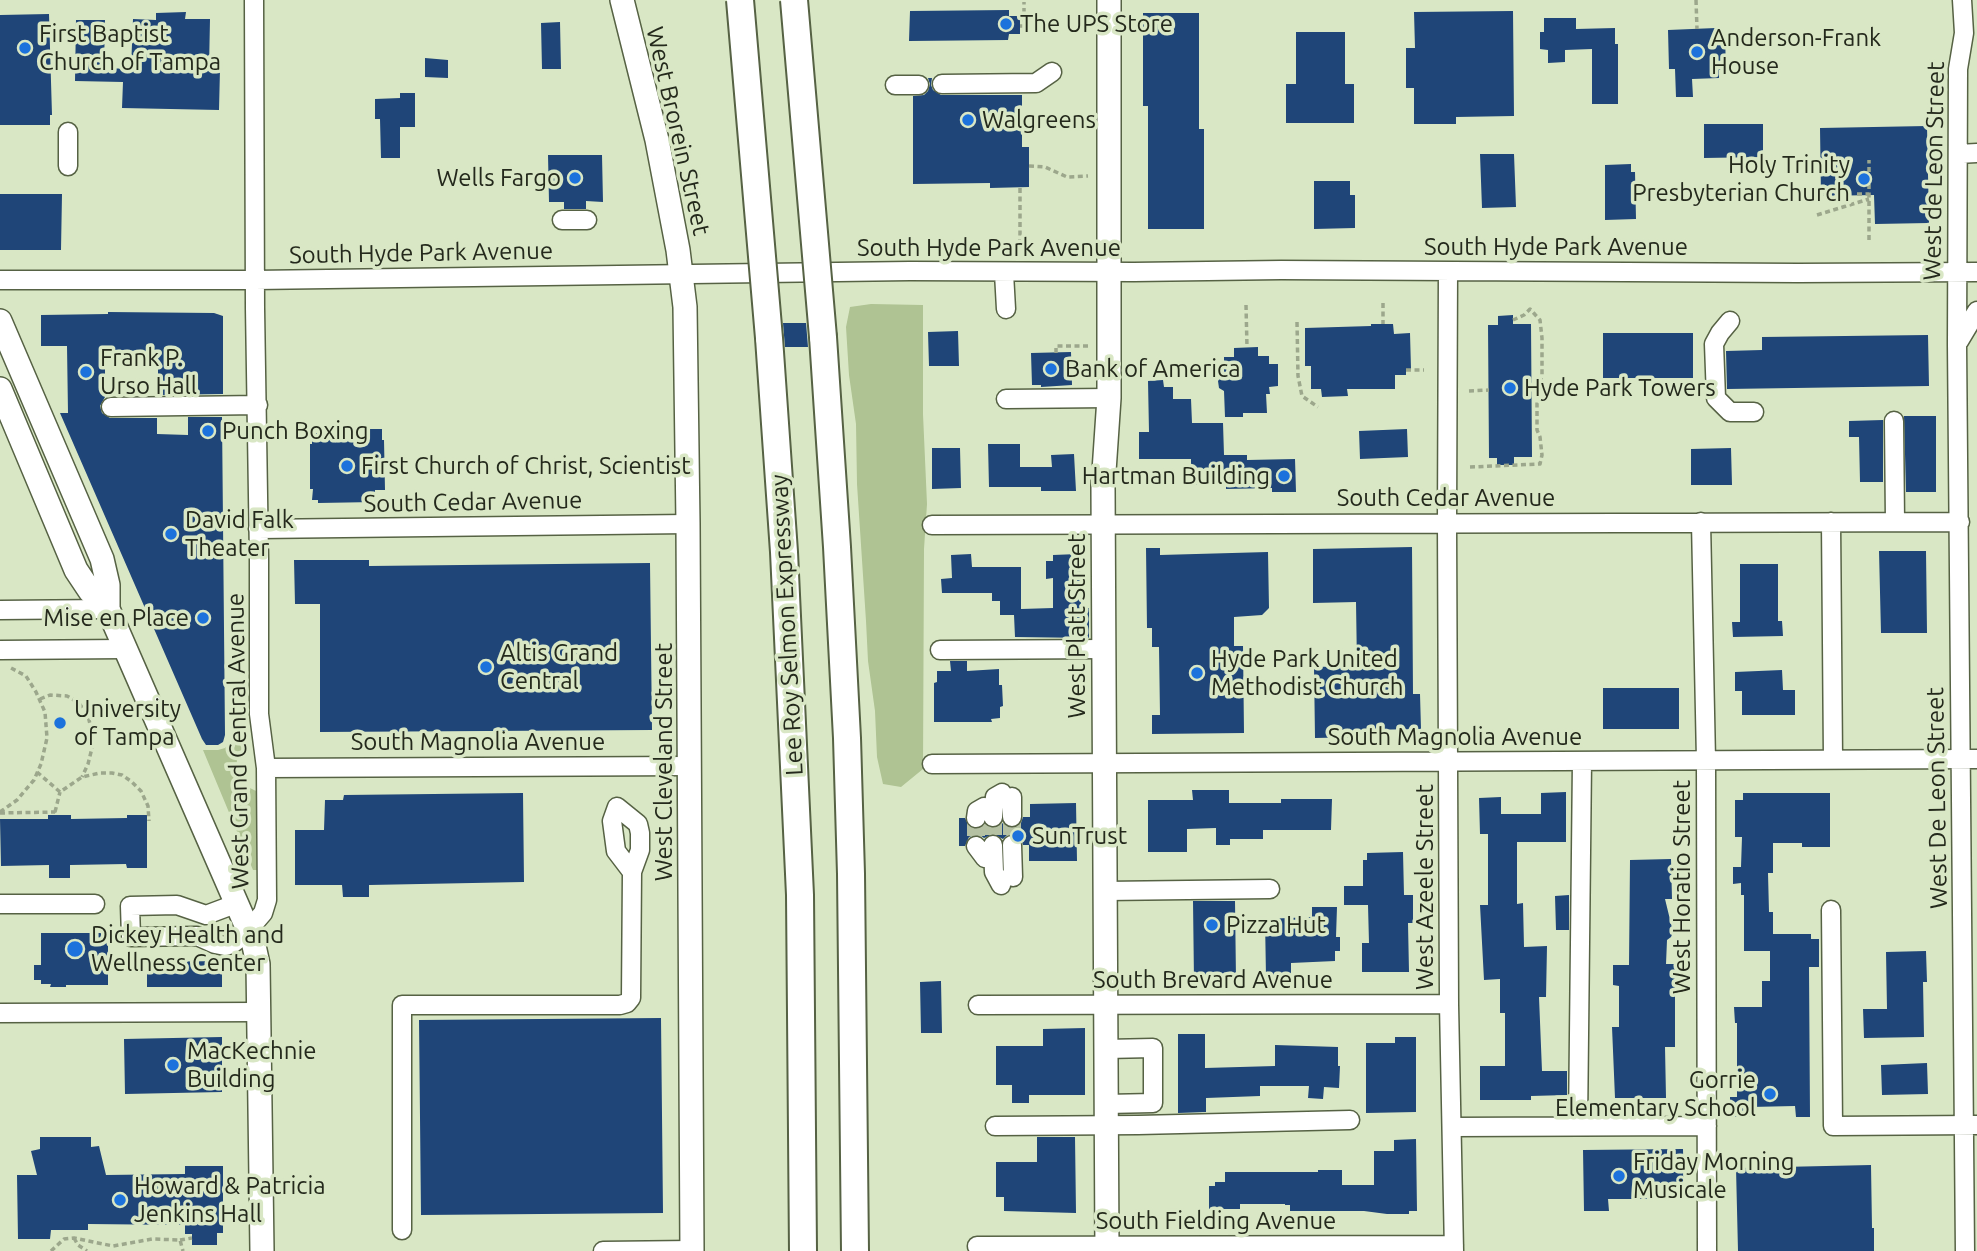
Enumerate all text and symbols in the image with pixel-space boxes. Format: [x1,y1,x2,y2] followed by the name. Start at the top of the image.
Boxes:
[1020,10,1173,38] place label: The UPS Store
[998,16,1014,32] marker: The UPS Store
[39,20,221,76] place label: First Baptist Church of Tampa
[640,24,716,238] street label: West Brorein Street
[1711,24,1881,80] place label: Anderson-Frank House
[17,40,33,56] marker: First Baptist Church of Tampa
[1689,44,1705,60] marker: Anderson-Frank House
[1918,61,1950,281] street label: West de Leon Street
[982,106,1096,134] place label: Walgreens
[960,112,976,128] marker: Walgreens
[1632,151,1850,207] place label: Holy Trinity Presbyterian Church
[436,164,561,192] place label: Wells Fargo
[567,170,583,186] marker: Wells Fargo
[1856,171,1872,187] marker: Holy Trinity Presbyterian Church
[1424,233,1688,261] street label: South Hyde Park Avenue
[857,234,1121,262] street label: South Hyde Park Avenue
[289,236,553,270] street label: South Hyde Park Avenue
[100,344,197,400] place label: Frank P. Urso Hall
[1065,355,1240,383] place label: Bank of America
[1043,361,1059,377] marker: Bank of America
[78,364,94,380] marker: Frank P. Urso Hall
[1524,374,1716,402] place label: Hyde Park Towers
[1502,380,1518,396] marker: Hyde Park Towers
[222,417,369,445] place label: Punch Boxing
[200,423,216,439] marker: Punch Boxing
[361,452,691,480] place label: First Church of Christ, Scientist
[339,458,355,474] marker: First Church of Christ, Scientist
[1082,462,1270,490] place label: Hartman Building
[1276,468,1292,484] marker: Hartman Building
[765,474,809,776] street label: Lee Roy Selmon Expressway
[1337,484,1555,512] street label: South Cedar Avenue
[363,486,583,518] street label: South Cedar Avenue
[185,506,294,562] place label: David Falk Theater
[163,526,179,542] marker: David Falk Theater
[1063,534,1091,718] street label: West Platt Street
[221,593,255,889] street label: West Grand Central Avenue
[43,604,189,632] place label: Mise en Place
[195,610,211,626] marker: Mise en Place
[500,639,618,695] place label: Altis Grand Central
[650,643,678,881] street label: West Cleveland Street
[1211,645,1404,701] place label: Hyde Park United Methodist Church
[478,659,494,675] marker: Altis Grand Central
[1189,665,1205,681] marker: Hyde Park United Methodist Church
[1921,687,1953,909] street label: West De Leon Street
[74,695,181,751] place label: University of Tampa
[52,715,68,731] marker: University of Tampa
[1328,723,1582,751] street label: South Magnolia Avenue
[351,728,605,756] street label: South Magnolia Avenue
[1668,780,1696,994] street label: West Horatio Street
[1411,784,1439,990] street label: West Azeele Street
[1032,822,1127,850] place label: SunTrust
[1010,828,1026,844] marker: SunTrust
[1226,911,1326,939] place label: Pizza Hut
[1204,917,1220,933] marker: Pizza Hut
[91,921,284,977] place label: Dickey Health and Wellness Center
[65,939,85,959] marker: Dickey Health and Wellness Center
[1093,966,1333,994] street label: South Brevard Avenue
[187,1037,317,1093] place label: MacKechnie Building
[165,1057,181,1073] marker: MacKechnie Building
[1555,1066,1756,1122] place label: Gorrie Elementary School
[1762,1086,1778,1102] marker: Gorrie Elementary School
[1633,1148,1795,1204] place label: Friday Morning Musicale
[1611,1168,1627,1184] marker: Friday Morning Musicale
[134,1172,326,1228] place label: Howard & Patricia Jenkins Hall
[112,1192,128,1208] marker: Howard & Patricia Jenkins Hall
[1096,1207,1336,1235] street label: South Fielding Avenue

